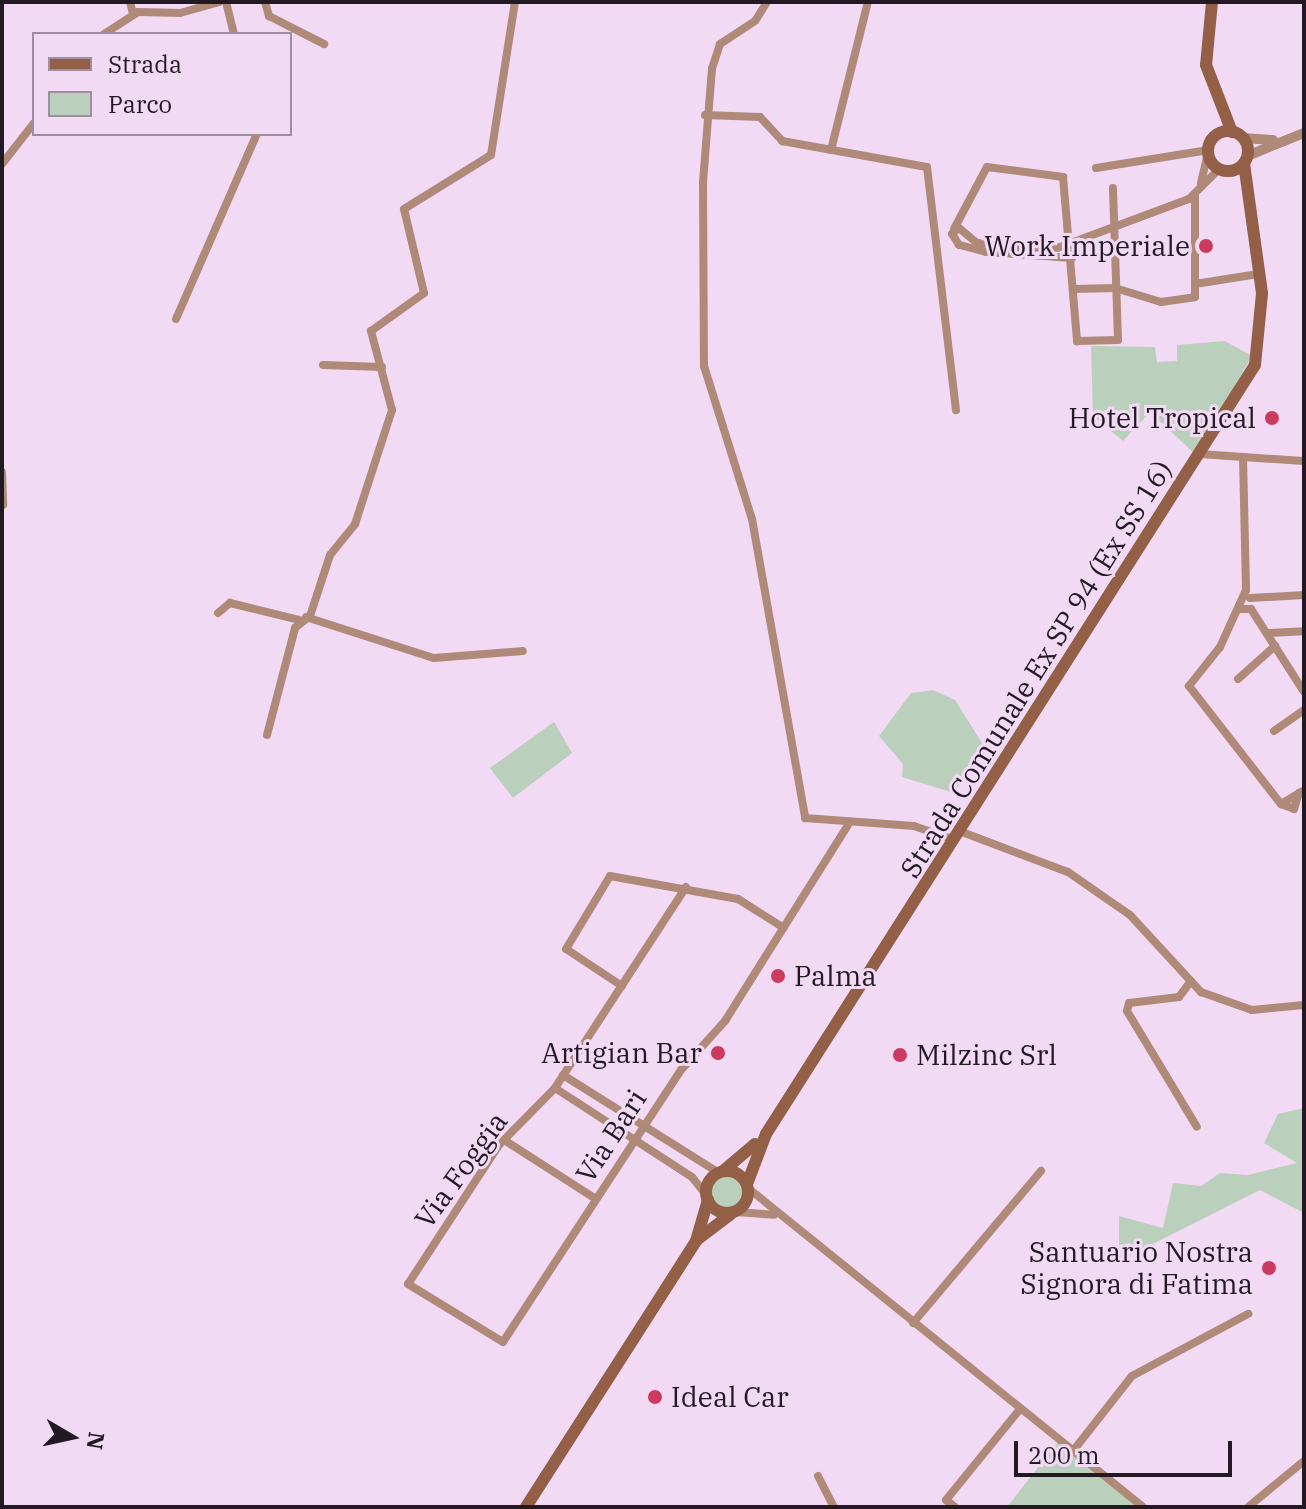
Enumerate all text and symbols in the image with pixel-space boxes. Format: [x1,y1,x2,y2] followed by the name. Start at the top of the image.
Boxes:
[32,32,292,136] legend
[108,48,182,80] text: Strada
[108,88,172,120] text: Parco
[984,229,1190,263] place label: Work Imperiale
[1197,237,1215,255] marker: Work Imperiale
[1068,401,1256,435] place label: Hotel Tropical
[1263,409,1281,427] marker: Hotel Tropical
[893,454,1179,884] street label: Strada Comunale Ex SP 94 (Ex SS 16)
[794,959,877,993] place label: Palma
[769,967,787,985] marker: Palma
[541,1036,702,1070] place label: Artigian Bar
[916,1038,1057,1072] place label: Milzinc Srl
[709,1044,727,1062] marker: Artigian Bar
[891,1046,909,1064] marker: Milzinc Srl
[569,1083,653,1189] street label: Via Bari
[408,1105,514,1235] street label: Via Foggia
[1020,1235,1253,1301] place label: Santuario Nostra Signora di Fatima
[1260,1259,1278,1277] marker: Santuario Nostra Signora di Fatima
[671,1380,789,1414] place label: Ideal Car
[646,1388,664,1406] marker: Ideal Car
[32,1397,112,1477] north arrow
[1018,1425,1236,1475] scale bar
[81,1430,112,1452] text: N
[1028,1439,1100,1471] text: 200 m

